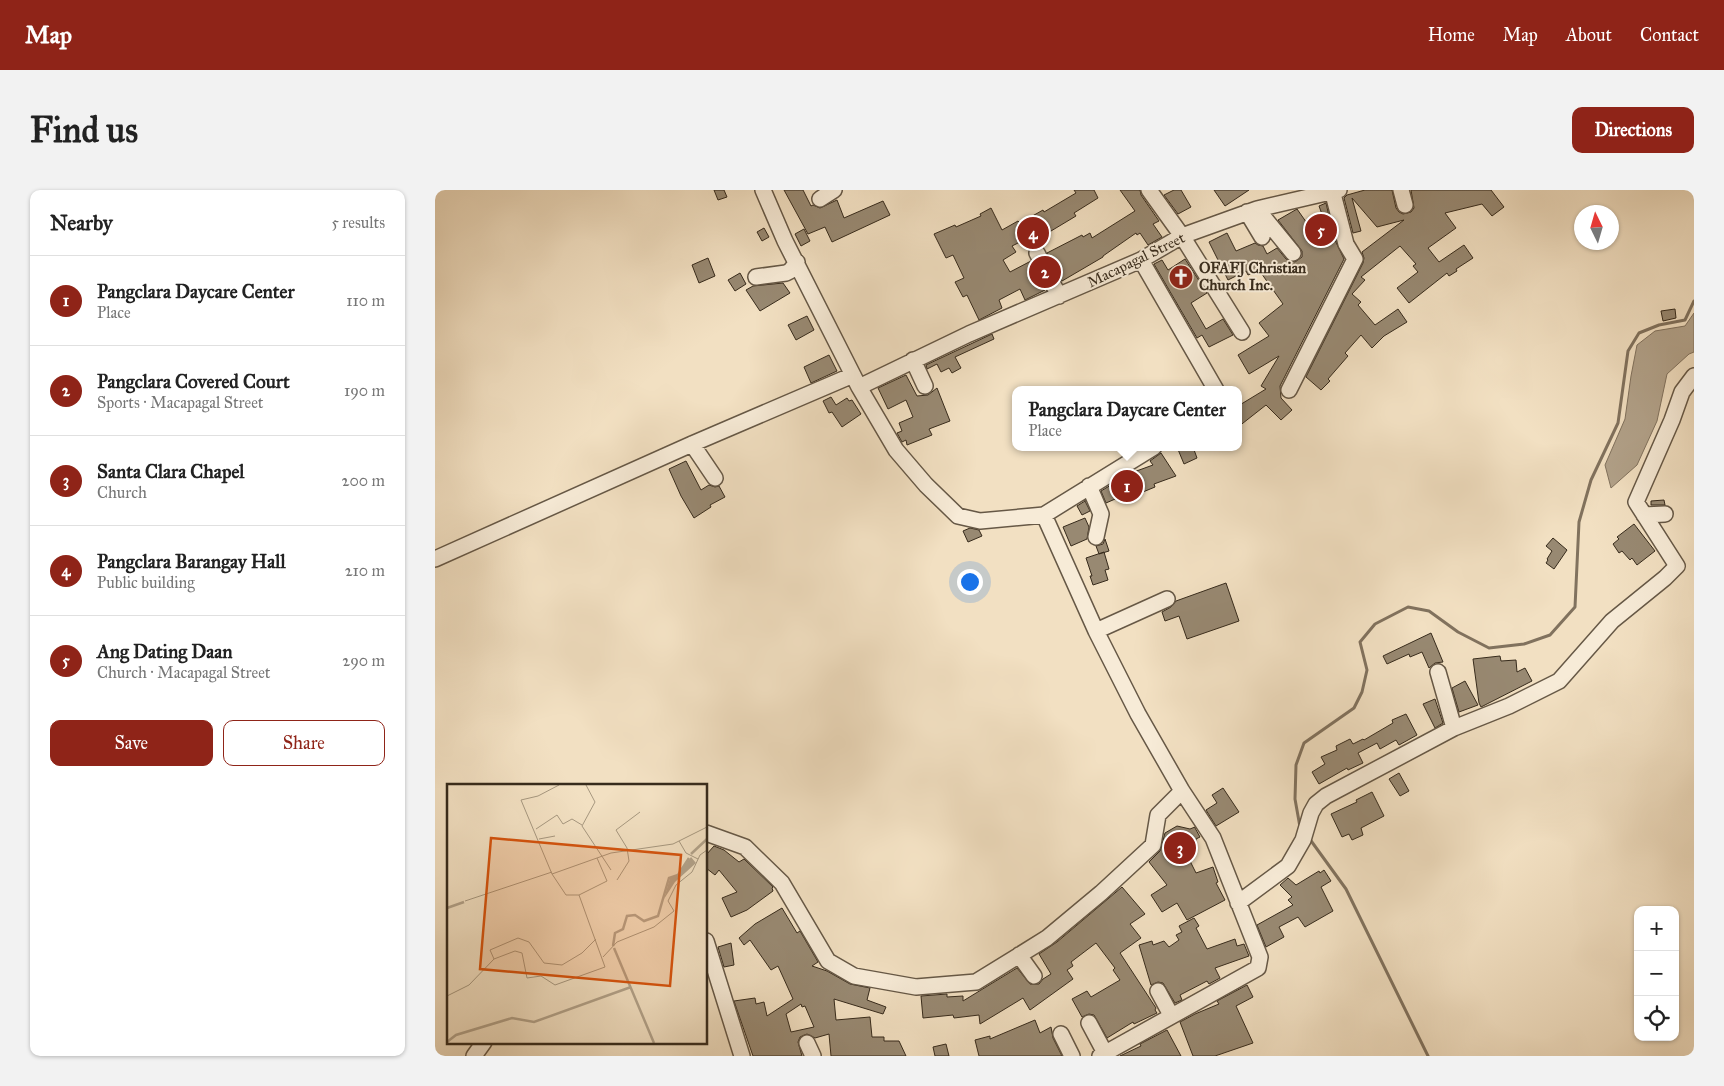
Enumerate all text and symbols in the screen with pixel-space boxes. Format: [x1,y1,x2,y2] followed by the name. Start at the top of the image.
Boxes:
[25,20,72,50] text: Map
[1428,24,1475,46] text: Home
[1503,24,1538,46] text: Map
[1566,24,1612,46] text: About
[1640,24,1699,46] text: Contact
[1572,107,1694,153] button: Directions
[30,109,138,152] text: Find us
[1574,205,1619,250] north arrow
[50,210,113,236] text: Nearby
[1305,211,1337,249] pin: 5
[331,213,385,232] text: 5 results
[1017,214,1049,252] pin: 4
[1084,228,1188,291] street label: Macapagal Street
[1029,253,1061,291] pin: 2
[1199,259,1307,294] place label: OFAFJ Christian Church Inc.
[1168,264,1194,290] church icon: OFAFJ Christian Church Inc.
[97,280,295,303] text: Pangclara Daycare Center
[63,291,69,310] text: 1
[346,291,385,310] text: 110 m
[97,303,131,322] text: Place
[97,370,290,393] text: Pangclara Covered Court
[62,381,70,400] text: 2
[344,381,385,400] text: 190 m
[1012,386,1242,451] popup
[97,393,264,412] text: Sports · Macapagal Street
[1028,398,1226,421] text: Pangclara Daycare Center
[1028,421,1062,440] text: Place
[97,460,244,483] text: Santa Clara Chapel
[1111,467,1143,505] pin: 1
[63,471,69,490] text: 3
[342,471,385,490] text: 200 m
[97,483,147,502] text: Church
[97,550,286,573] text: Pangclara Barangay Hall
[62,561,70,580] text: 4
[345,561,385,580] text: 210 m
[957,569,983,595] your location
[97,573,195,592] text: Public building
[97,640,233,663] text: Ang Dating Daan
[62,651,70,670] text: 5
[342,651,385,670] text: 290 m
[97,663,270,682] text: Church · Macapagal Street
[50,720,213,766] button: Save
[223,720,385,766] button: Share
[447,784,707,1044] inset map
[1164,829,1196,867] pin: 3
[1634,906,1679,1041] map controls
[1634,906,1679,951] button: +
[1634,951,1679,996] button: −
[1634,996,1679,1041] button: locate

